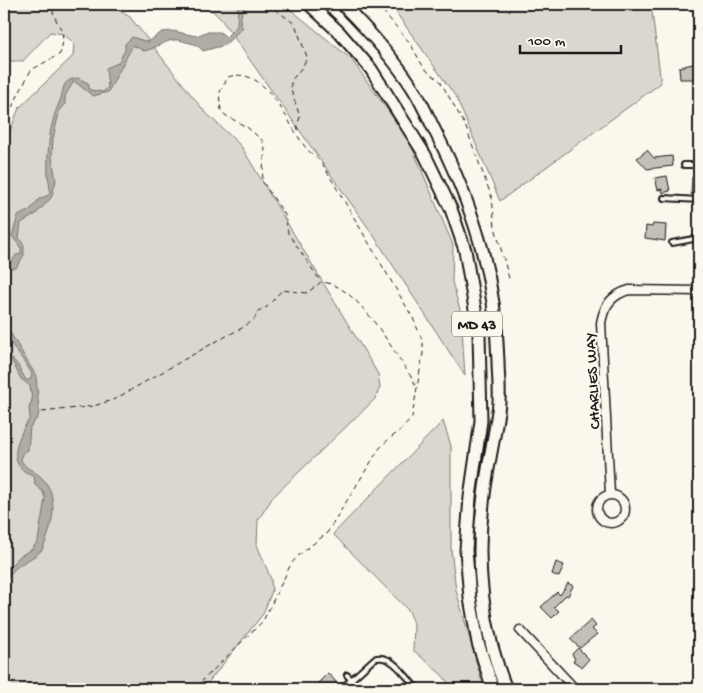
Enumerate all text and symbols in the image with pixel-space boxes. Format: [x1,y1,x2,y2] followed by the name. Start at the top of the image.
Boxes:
[520,22,622,54] scale bar
[527,33,566,51] text: 100 m
[452,312,502,336] road number: MD 43
[582,332,607,430] street label: CHARLIES WAY

